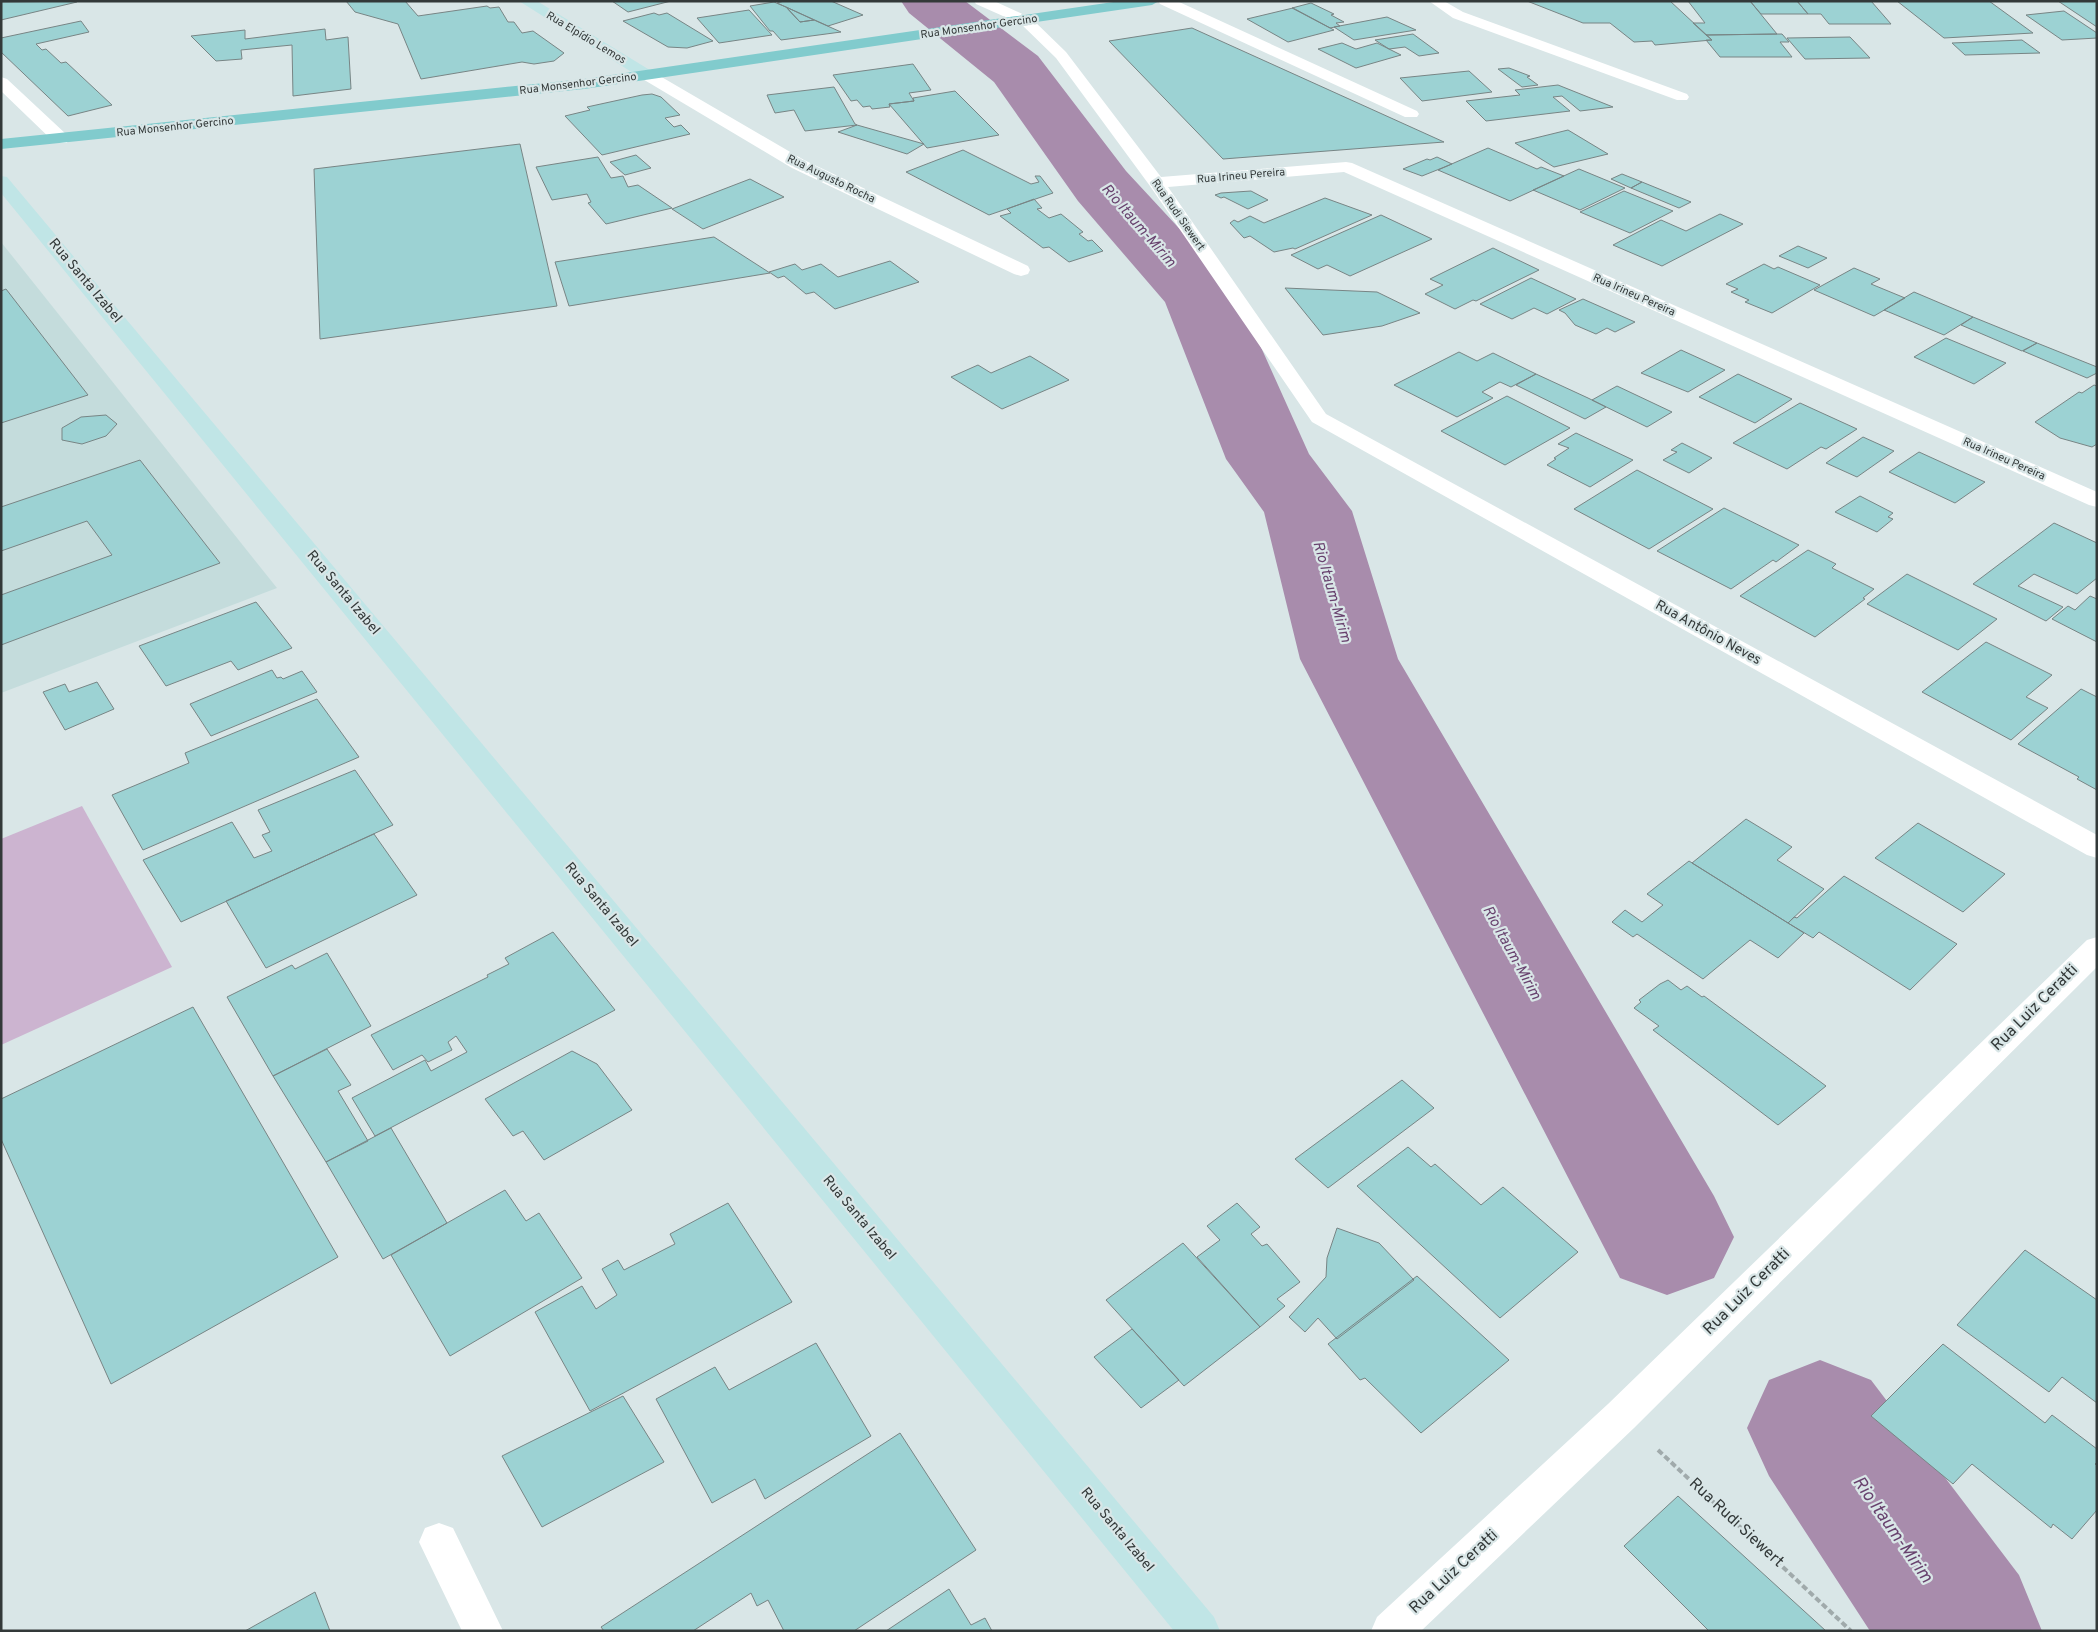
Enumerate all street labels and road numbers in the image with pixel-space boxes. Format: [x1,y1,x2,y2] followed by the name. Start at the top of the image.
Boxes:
[543,9,629,67] street label: Rua Elpídio Lemos
[920,12,1038,42] street label: Rua Monsenhor Gercino
[519,70,637,98] street label: Rua Monsenhor Gercino
[116,114,234,140] street label: Rua Monsenhor Gercino
[785,152,877,206] street label: Rua Augusto Rocha
[1196,165,1286,187] street label: Rua Irineu Pereira
[1148,176,1208,254] street label: Rua Rudi Siewert
[45,235,125,327] street label: Rua Santa Izabel
[1591,271,1677,319] street label: Rua Irineu Pereira
[1961,435,2047,483] street label: Rua Irineu Pereira
[303,547,383,639] street label: Rua Santa Izabel
[1652,597,1764,669] street label: Rua Antônio Neves
[561,859,641,951] street label: Rua Santa Izabel
[1987,960,2083,1056] street label: Rua Luiz Ceratti
[819,1172,899,1264] street label: Rua Santa Izabel
[1699,1244,1795,1340] street label: Rua Luiz Ceratti
[1684,1474,1788,1572] street label: Rua Rudi Siewert
[1077,1484,1157,1576] street label: Rua Santa Izabel
[1405,1526,1503,1618] street label: Rua Luiz Ceratti

